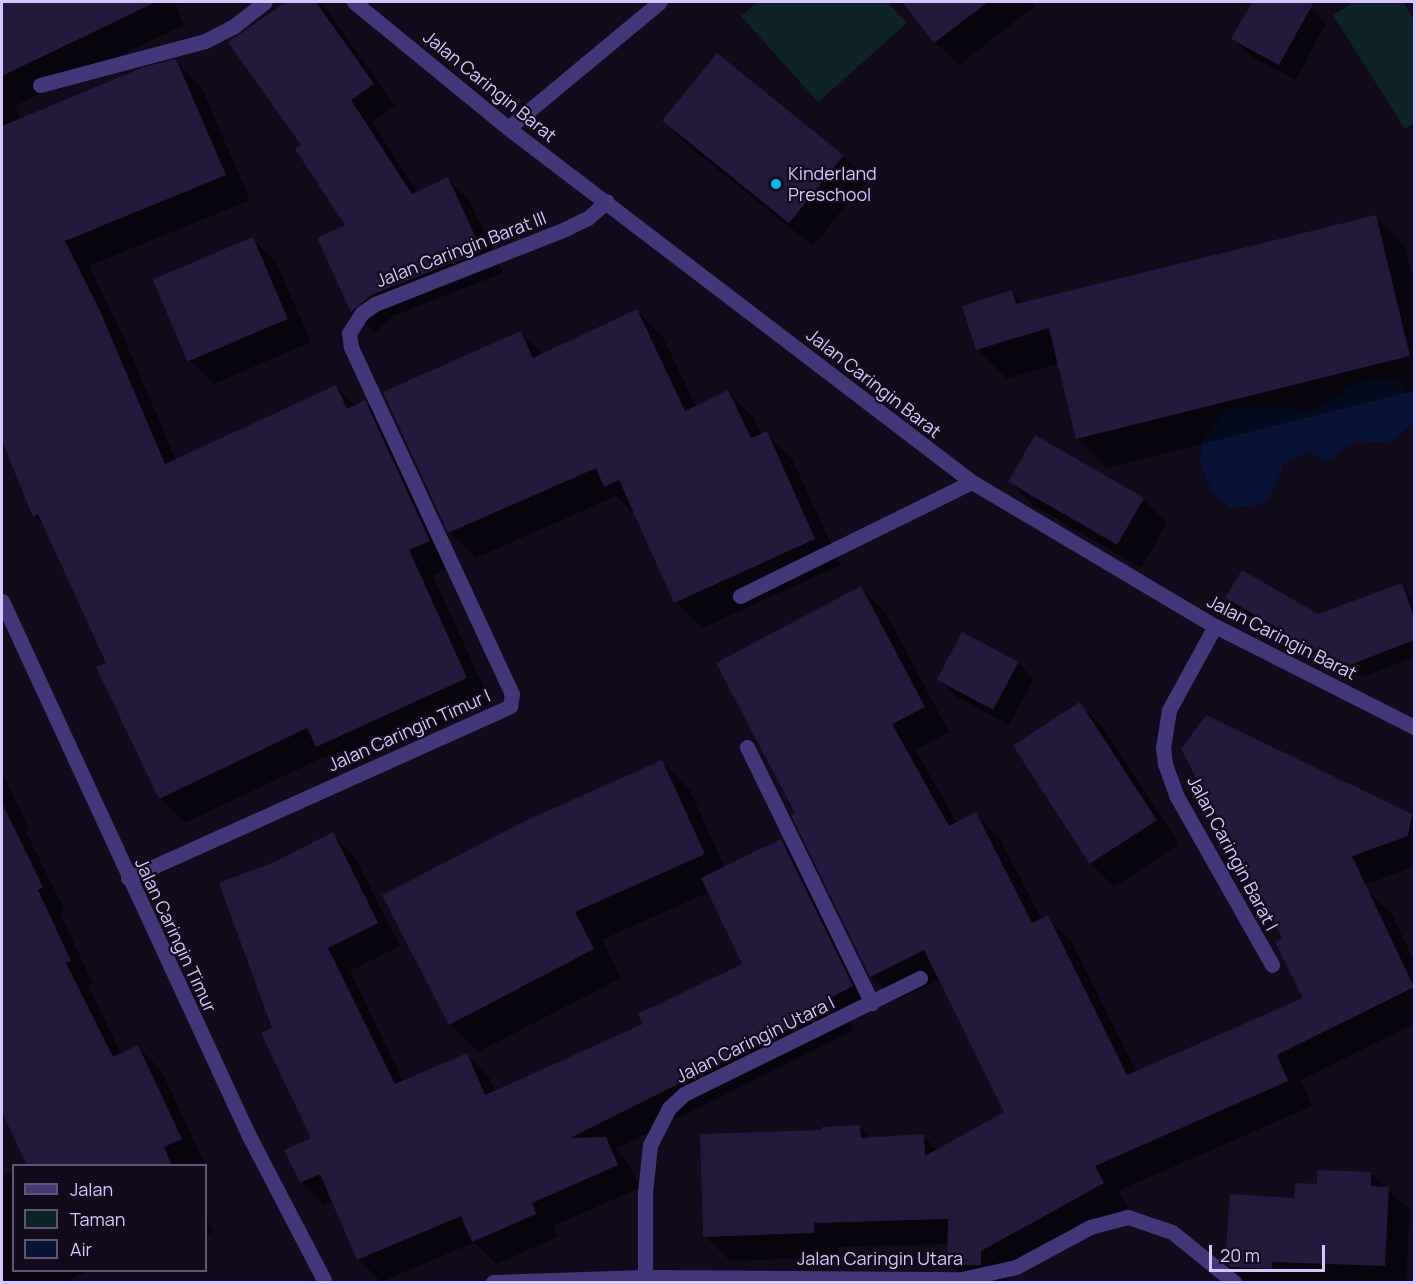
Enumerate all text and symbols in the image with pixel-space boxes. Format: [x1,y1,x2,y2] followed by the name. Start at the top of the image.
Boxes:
[419,26,561,146] street label: Jalan Caringin Barat
[788,163,877,206] place label: Kinderland Preschool
[769,177,783,191] marker: Kinderland Preschool
[373,207,549,291] street label: Jalan Caringin Barat III
[802,324,946,442] street label: Jalan Caringin Barat
[1204,590,1360,684] street label: Jalan Caringin Barat
[324,684,494,776] street label: Jalan Caringin Timur I
[1183,772,1283,934] street label: Jalan Caringin Barat I
[131,854,221,1016] street label: Jalan Caringin Timur
[672,991,838,1087] street label: Jalan Caringin Utara I
[12,1164,207,1272] legend
[70,1177,113,1201] text: Jalan
[70,1207,125,1231] text: Taman
[1212,1233,1328,1271] scale bar
[70,1237,92,1261] text: Air
[1220,1243,1260,1267] text: 20 m
[797,1247,963,1269] street label: Jalan Caringin Utara

